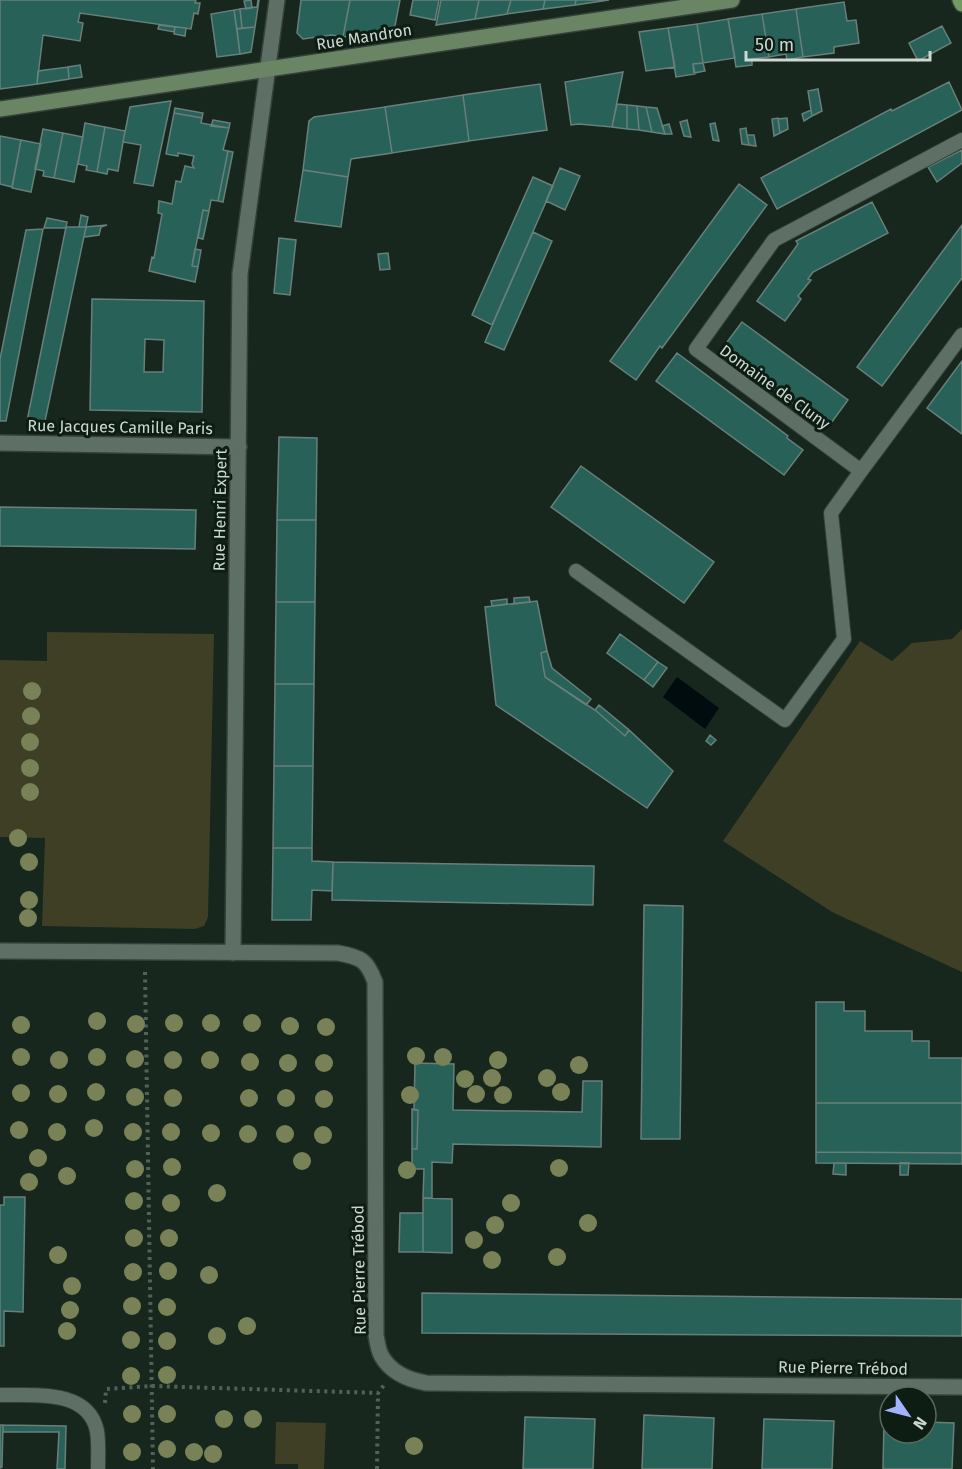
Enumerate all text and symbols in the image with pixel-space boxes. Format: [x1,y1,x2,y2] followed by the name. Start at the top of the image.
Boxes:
[315,20,413,54] street label: Rue Mandron
[746,24,930,62] scale bar
[755,34,794,56] text: 50 m
[716,341,834,433] street label: Domaine de Cluny
[27,416,213,438] street label: Rue Jacques Camille Paris
[209,448,231,571] street label: Rue Henri Expert
[348,1205,370,1335] street label: Rue Pierre Trébod
[778,1357,908,1379] street label: Rue Pierre Trébod
[878,1385,938,1445] north arrow
[909,1414,931,1433] text: N

